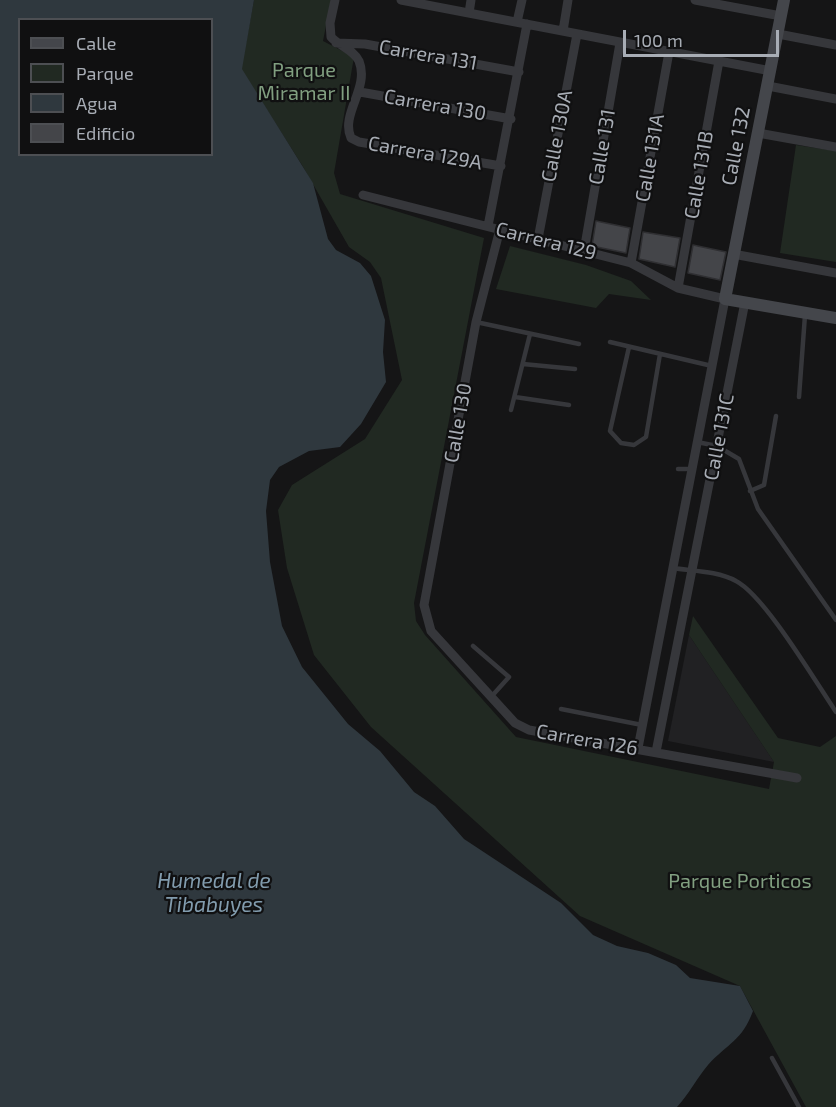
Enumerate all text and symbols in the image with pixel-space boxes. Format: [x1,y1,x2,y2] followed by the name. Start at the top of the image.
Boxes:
[18,18,213,156] legend
[626,18,782,56] scale bar
[634,29,683,51] text: 100 m
[76,32,117,54] text: Calle
[377,35,479,75] street label: Carrera 131
[258,58,350,105] park label: Parque Miramar II
[76,62,134,84] text: Parque
[382,84,488,126] street label: Carrera 130
[536,88,578,184] street label: Calle 130A
[76,92,117,114] text: Agua
[717,105,755,187] street label: Calle 132
[584,107,620,187] street label: Calle 131
[630,112,670,204] street label: Calle 131A
[76,122,135,144] text: Edificio
[679,129,719,221] street label: Calle 131B
[366,131,484,175] street label: Carrera 129A
[493,217,599,265] street label: Carrera 129
[439,381,477,465] street label: Calle 130
[699,392,739,482] street label: Calle 131C
[534,719,640,761] street label: Carrera 126
[157,868,271,918] water label: Humedal de Tibabuyes
[668,869,812,893] park label: Parque Porticos

